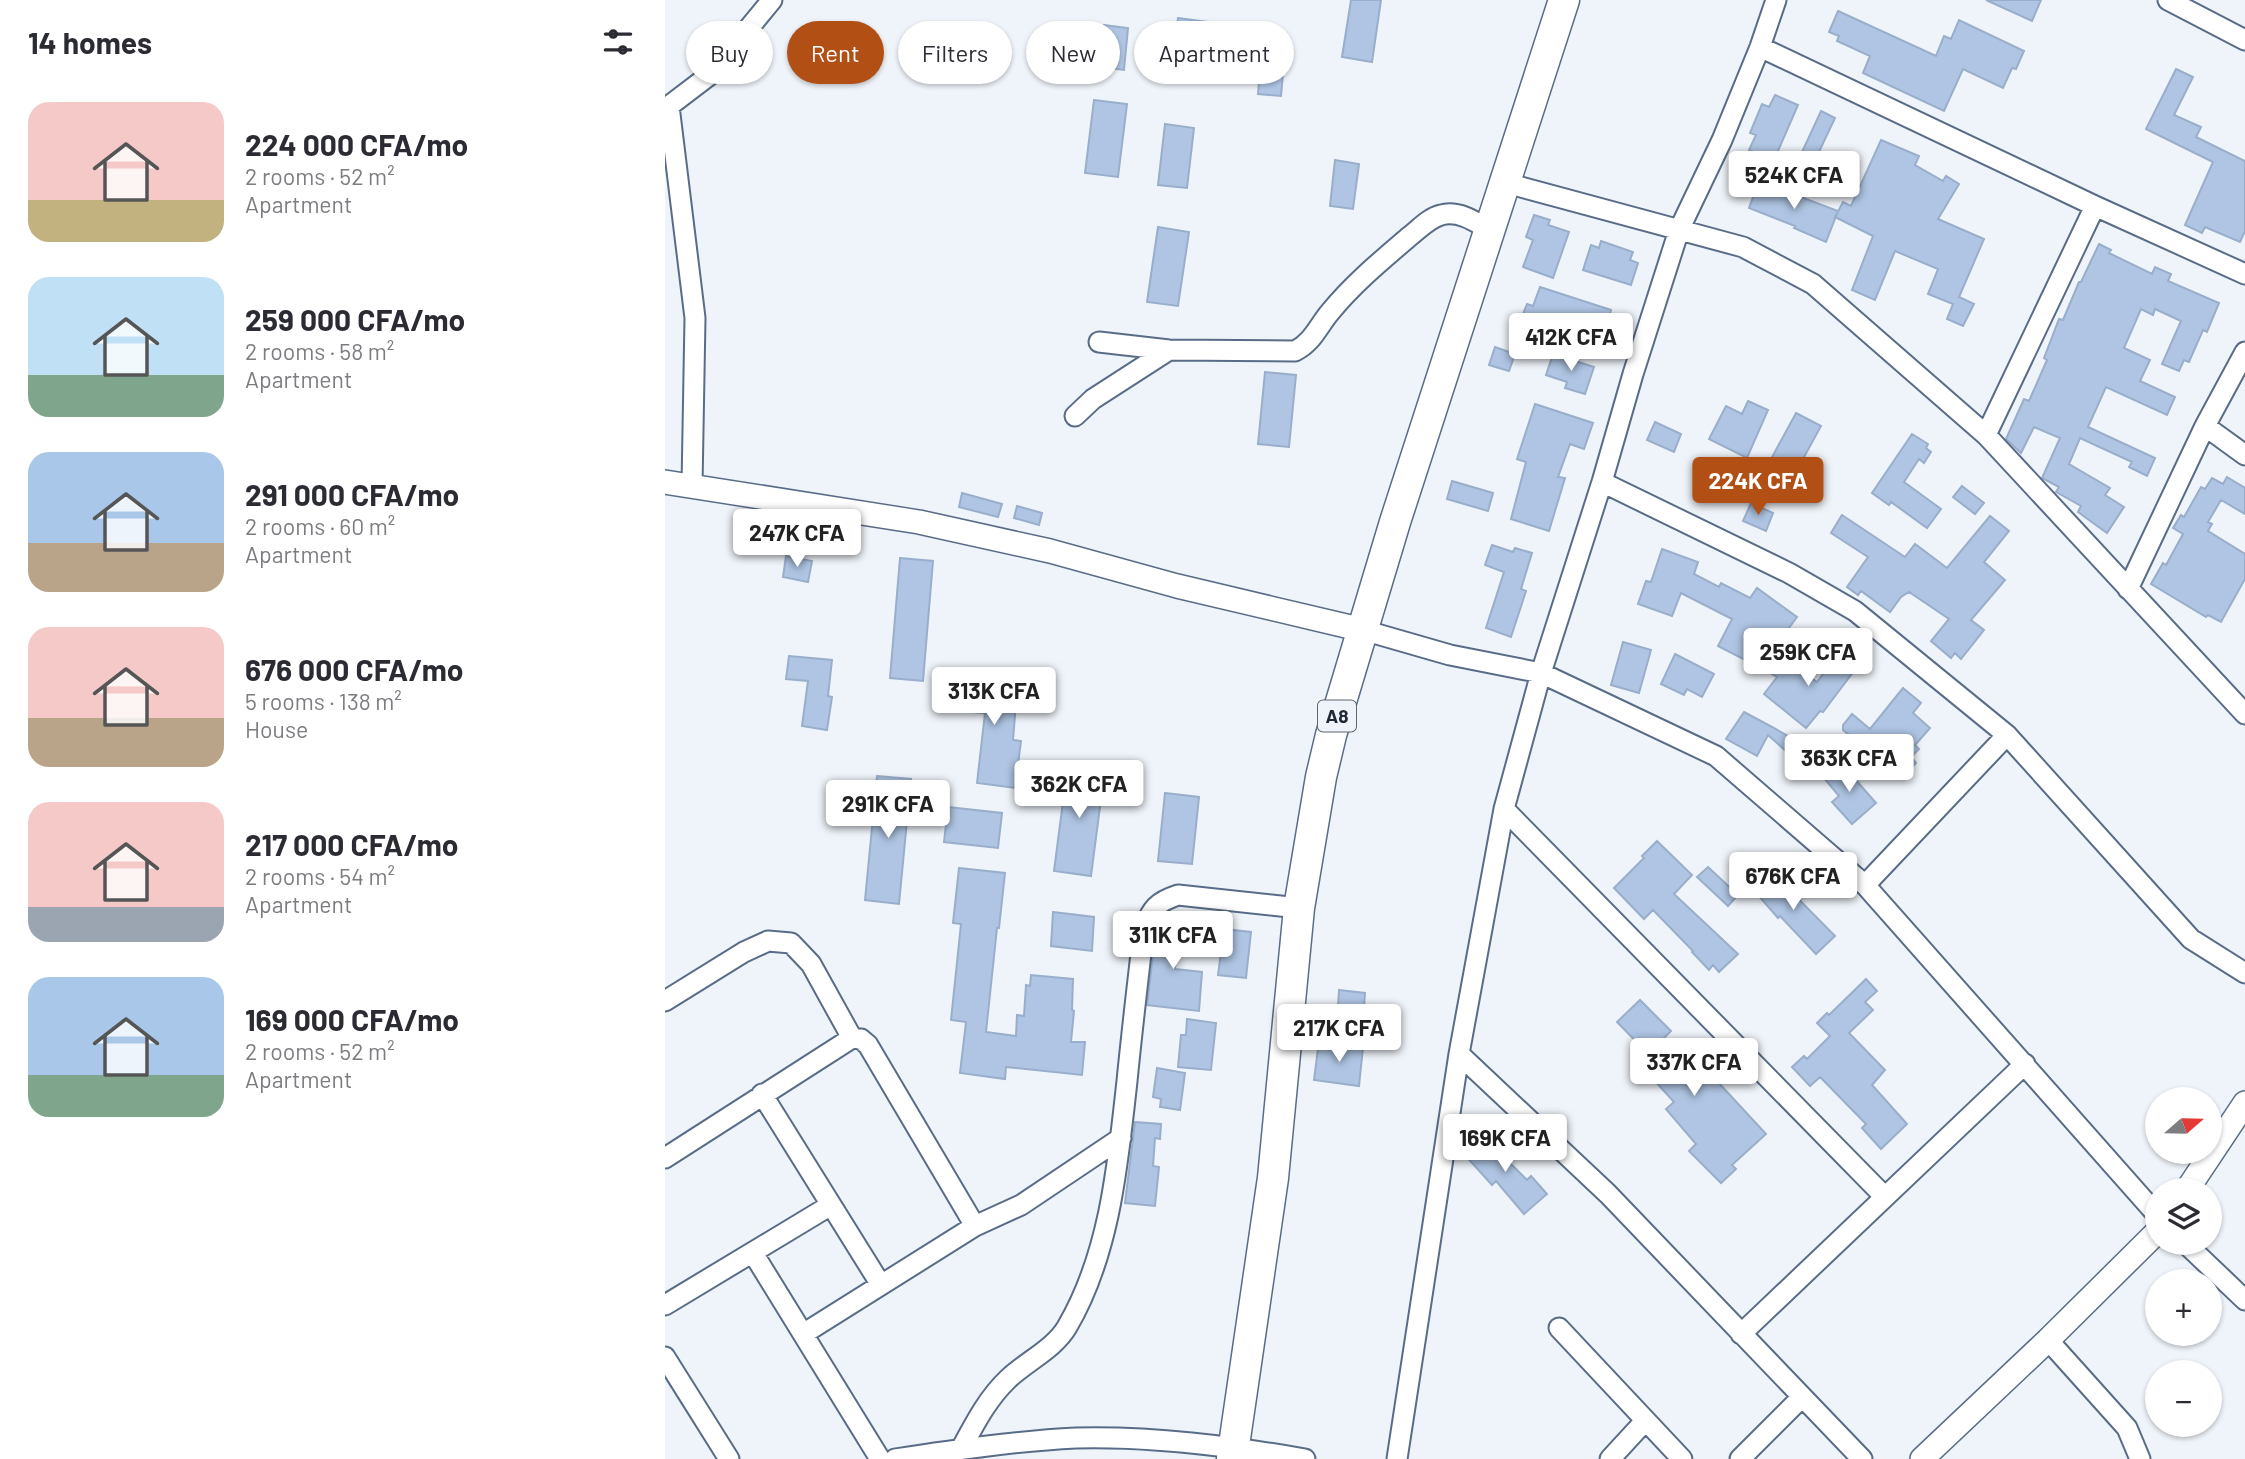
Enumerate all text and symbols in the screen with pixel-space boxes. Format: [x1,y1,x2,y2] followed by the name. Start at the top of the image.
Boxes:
[686,21,773,84] chip: Buy
[787,21,884,84] chip: Rent
[898,21,1012,84] chip: Filters
[1026,21,1120,84] chip: New
[1134,21,1294,84] chip: Apartment
[599,23,637,61] icon: filters
[28,24,152,60] text: 14 homes
[245,126,468,162] text: 224 000 CFA/mo
[84,130,168,214] icon: home
[1722,152,1866,211] pin: 524K CFA
[1745,160,1843,188] text: 524K CFA
[245,162,395,190] text: 2 rooms · 52 m²
[245,190,352,218] text: Apartment
[245,301,465,337] text: 259 000 CFA/mo
[84,305,168,389] icon: home
[1499,314,1643,373] pin: 412K CFA
[1525,322,1617,350] text: 412K CFA
[245,337,394,365] text: 2 rooms · 58 m²
[245,365,352,393] text: Apartment
[1686,458,1830,517] pin: 224K CFA
[1708,466,1808,494] text: 224K CFA
[245,476,459,512] text: 291 000 CFA/mo
[84,480,168,564] icon: home
[725,510,869,569] pin: 247K CFA
[245,512,395,540] text: 2 rooms · 60 m²
[749,518,845,546] text: 247K CFA
[245,540,352,568] text: Apartment
[1736,628,1880,688] pin: 259K CFA
[1760,637,1857,665] text: 259K CFA
[245,651,463,687] text: 676 000 CFA/mo
[84,655,168,739] icon: home
[922,668,1066,727] pin: 313K CFA
[948,676,1040,704] text: 313K CFA
[245,687,402,715] text: 5 rooms · 138 m²
[1318,701,1356,732] road number: A8
[245,715,308,743] text: House
[1777,734,1921,794] pin: 363K CFA
[1801,743,1897,771] text: 363K CFA
[1007,760,1151,820] pin: 362K CFA
[1030,769,1128,797] text: 362K CFA
[816,780,960,840] pin: 291K CFA
[842,789,934,817] text: 291K CFA
[245,826,458,862] text: 217 000 CFA/mo
[84,830,168,914] icon: home
[1721,852,1865,912] pin: 676K CFA
[1745,861,1841,889] text: 676K CFA
[245,862,395,890] text: 2 rooms · 54 m²
[245,890,352,918] text: Apartment
[1101,912,1245,971] pin: 311K CFA
[1129,920,1217,948] text: 311K CFA
[245,1001,459,1037] text: 169 000 CFA/mo
[1267,1004,1411,1064] pin: 217K CFA
[84,1005,168,1089] icon: home
[1293,1013,1385,1041] text: 217K CFA
[245,1037,395,1065] text: 2 rooms · 52 m²
[1622,1038,1766,1098] pin: 337K CFA
[1646,1047,1742,1075] text: 337K CFA
[245,1065,352,1093] text: Apartment
[2145,1087,2223,1164] north arrow
[2145,1087,2222,1437] map controls
[1433,1114,1577,1174] pin: 169K CFA
[1459,1123,1551,1151] text: 169K CFA
[2145,1178,2222,1255] button: layers
[2145,1269,2222,1346] button: +
[2145,1360,2222,1437] button: −

